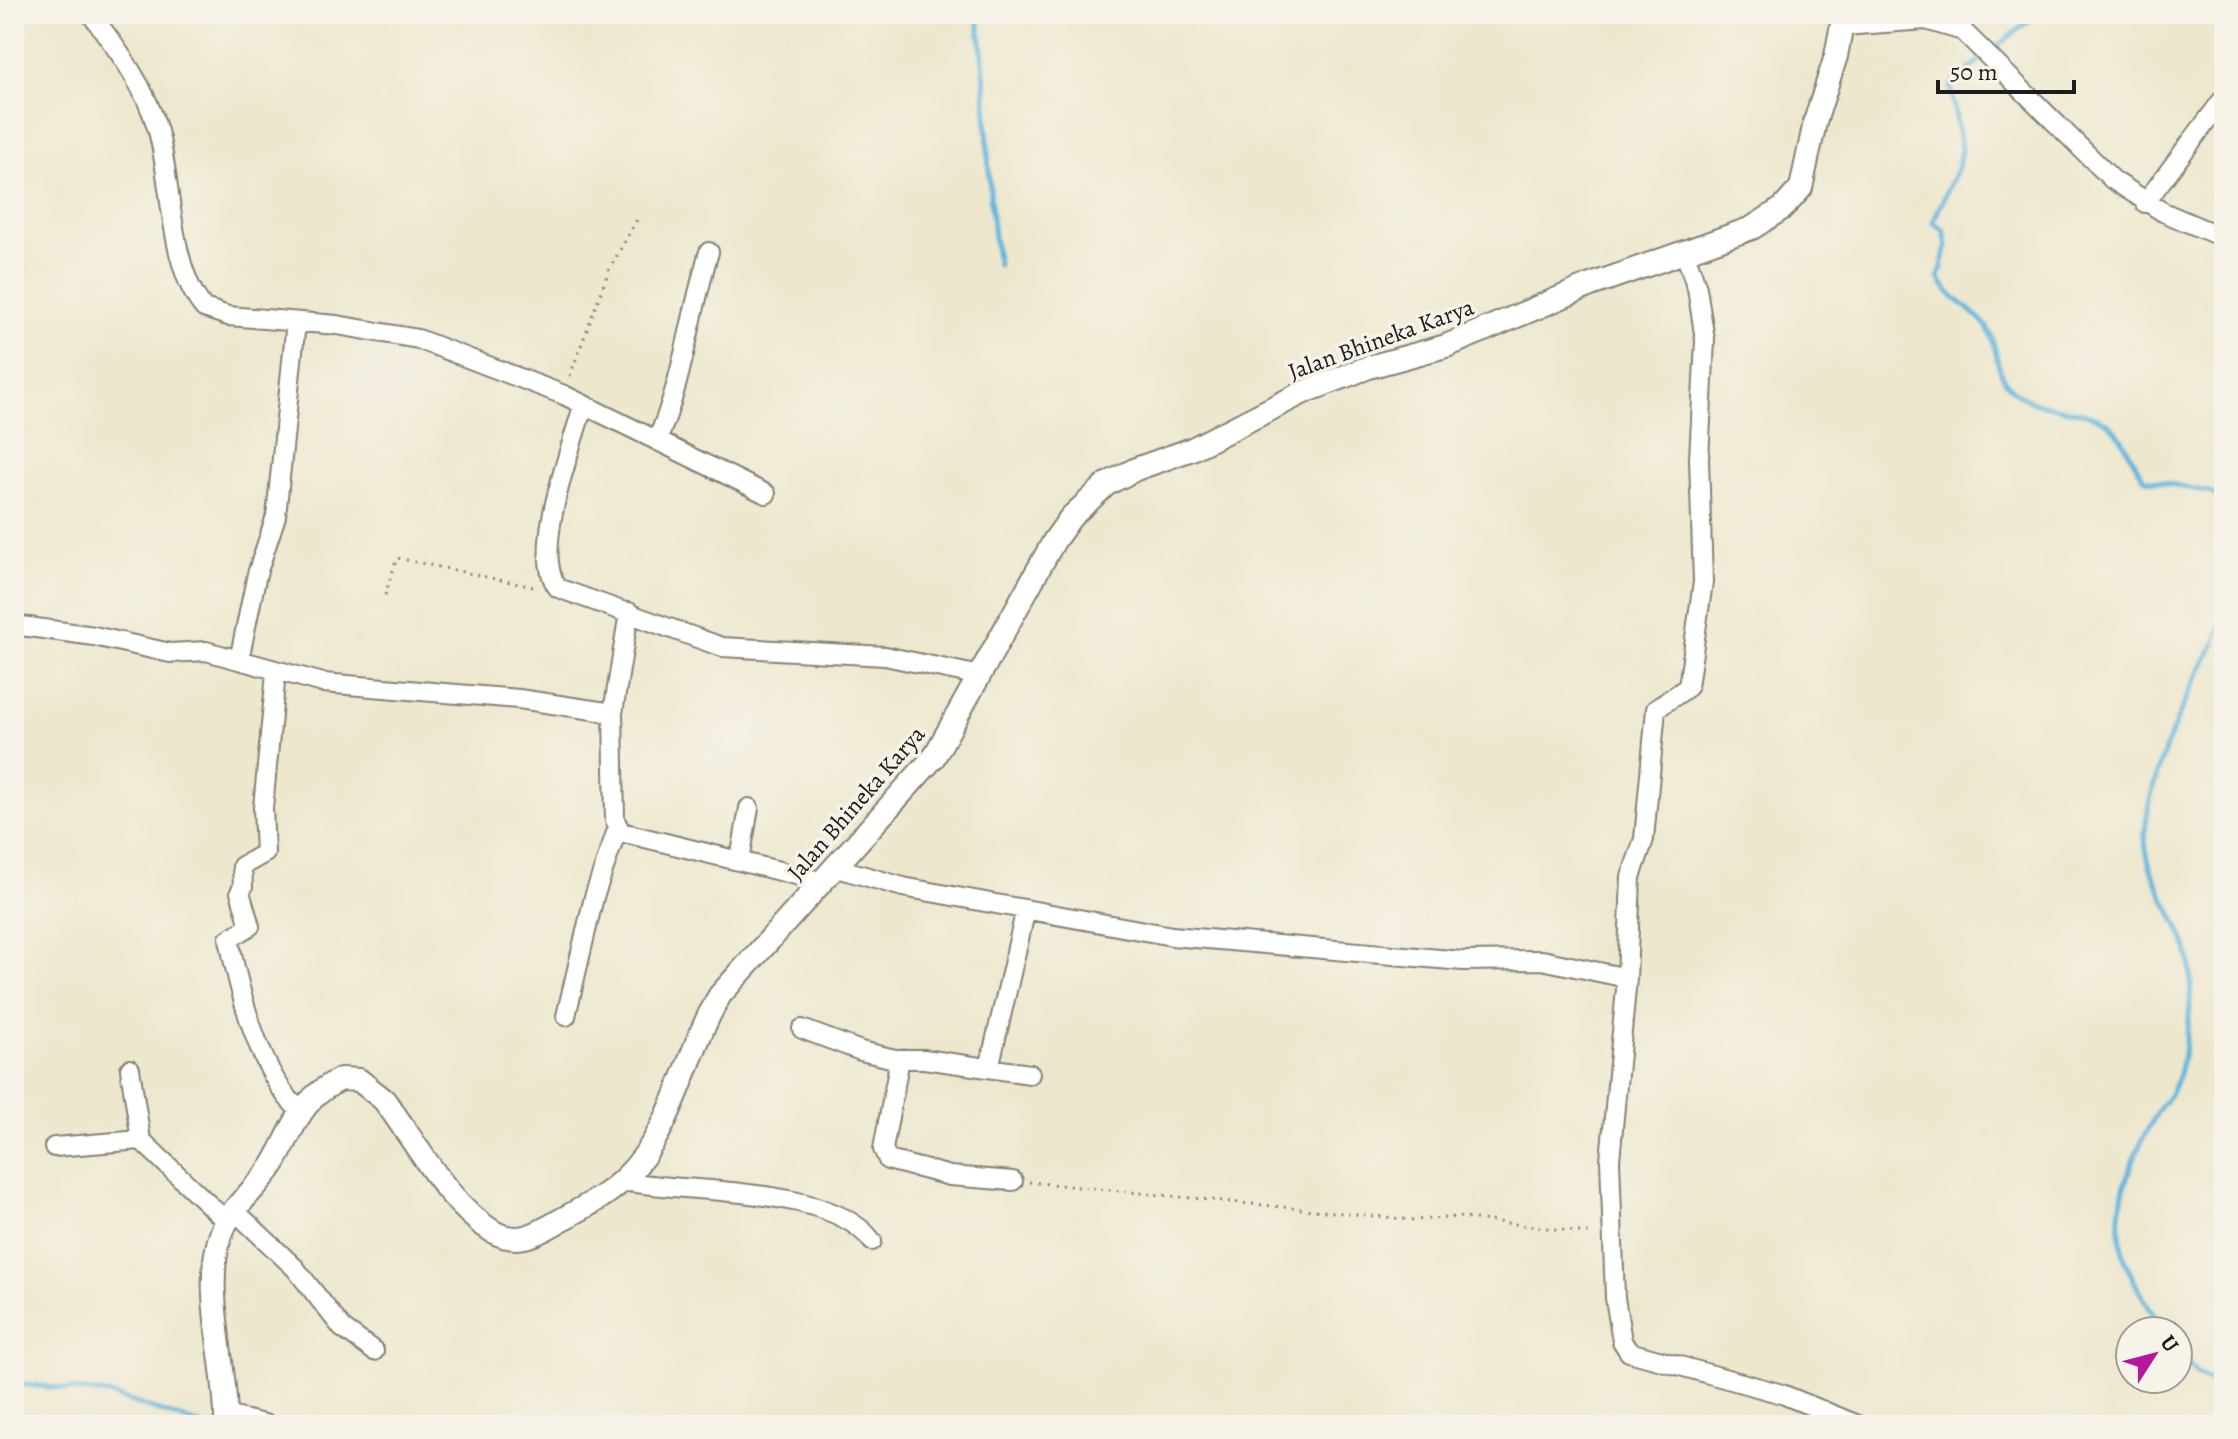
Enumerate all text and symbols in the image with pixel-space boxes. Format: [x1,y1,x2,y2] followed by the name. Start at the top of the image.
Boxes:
[1938,44,2074,94] scale bar
[1950,56,1998,88] text: 50 m
[1284,290,1479,387] street label: Jalan Bhineka Karya
[780,718,933,887] street label: Jalan Bhineka Karya
[2114,1315,2194,1395] north arrow
[2153,1329,2186,1359] text: U

